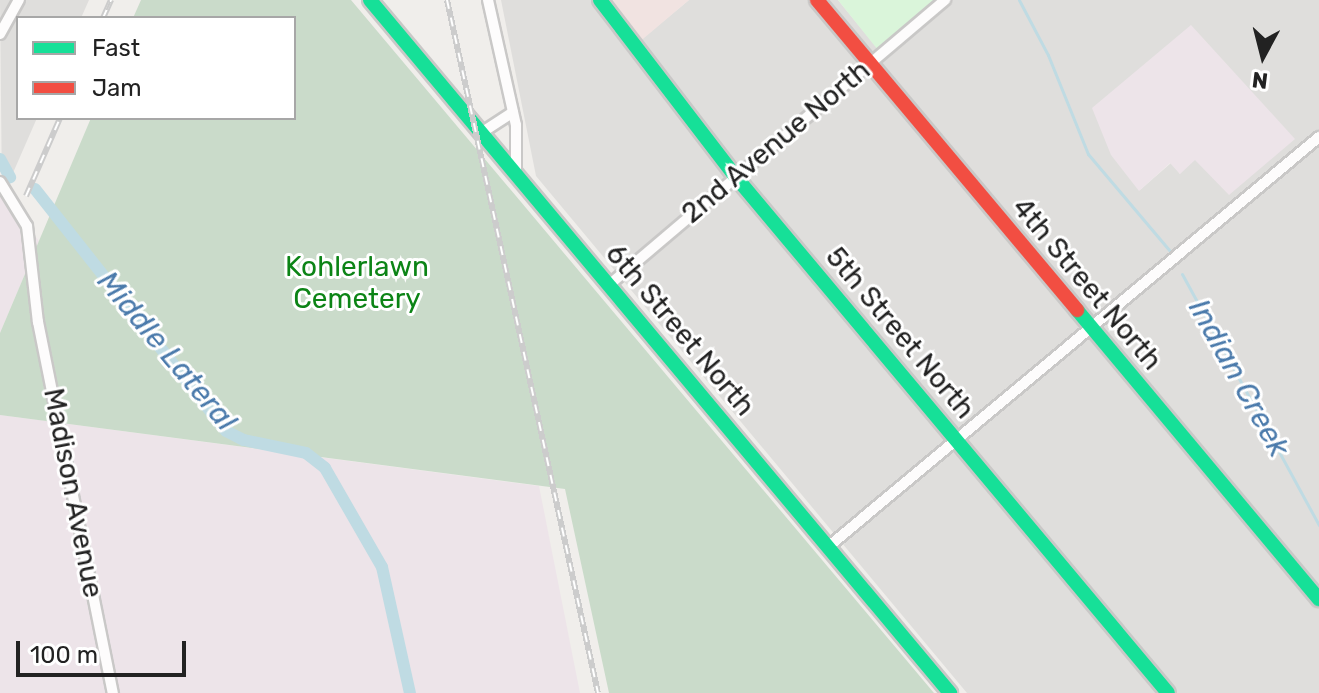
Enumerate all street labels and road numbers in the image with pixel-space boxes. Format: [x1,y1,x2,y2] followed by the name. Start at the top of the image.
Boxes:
[675,53,877,231] street label: 2nd Avenue North
[1005,191,1169,377] street label: 4th Street North
[598,237,762,423] street label: 6th Street North
[819,240,981,426] street label: 5th Street North
[36,385,110,601] street label: Madison Avenue

